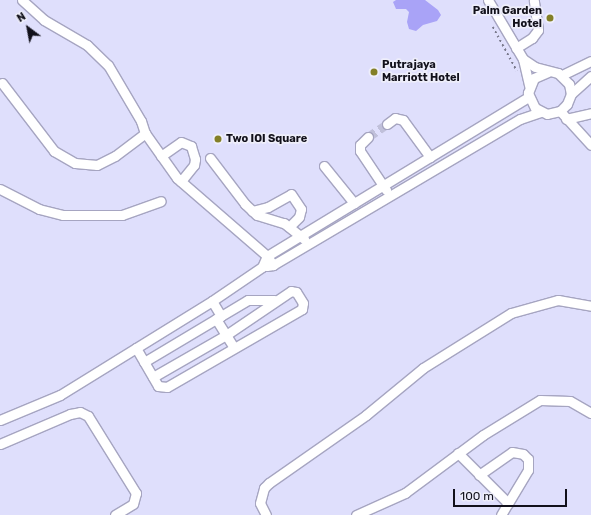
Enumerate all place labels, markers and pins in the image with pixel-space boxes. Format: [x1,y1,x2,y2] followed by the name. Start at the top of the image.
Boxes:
[473,5,542,31] place label: Palm Garden Hotel
[545,13,555,23] marker: Palm Garden Hotel
[382,59,460,85] place label: Putrajaya Marriott Hotel
[369,67,379,77] marker: Putrajaya Marriott Hotel
[226,132,307,146] place label: Two IOI Square
[213,134,223,144] marker: Two IOI Square

